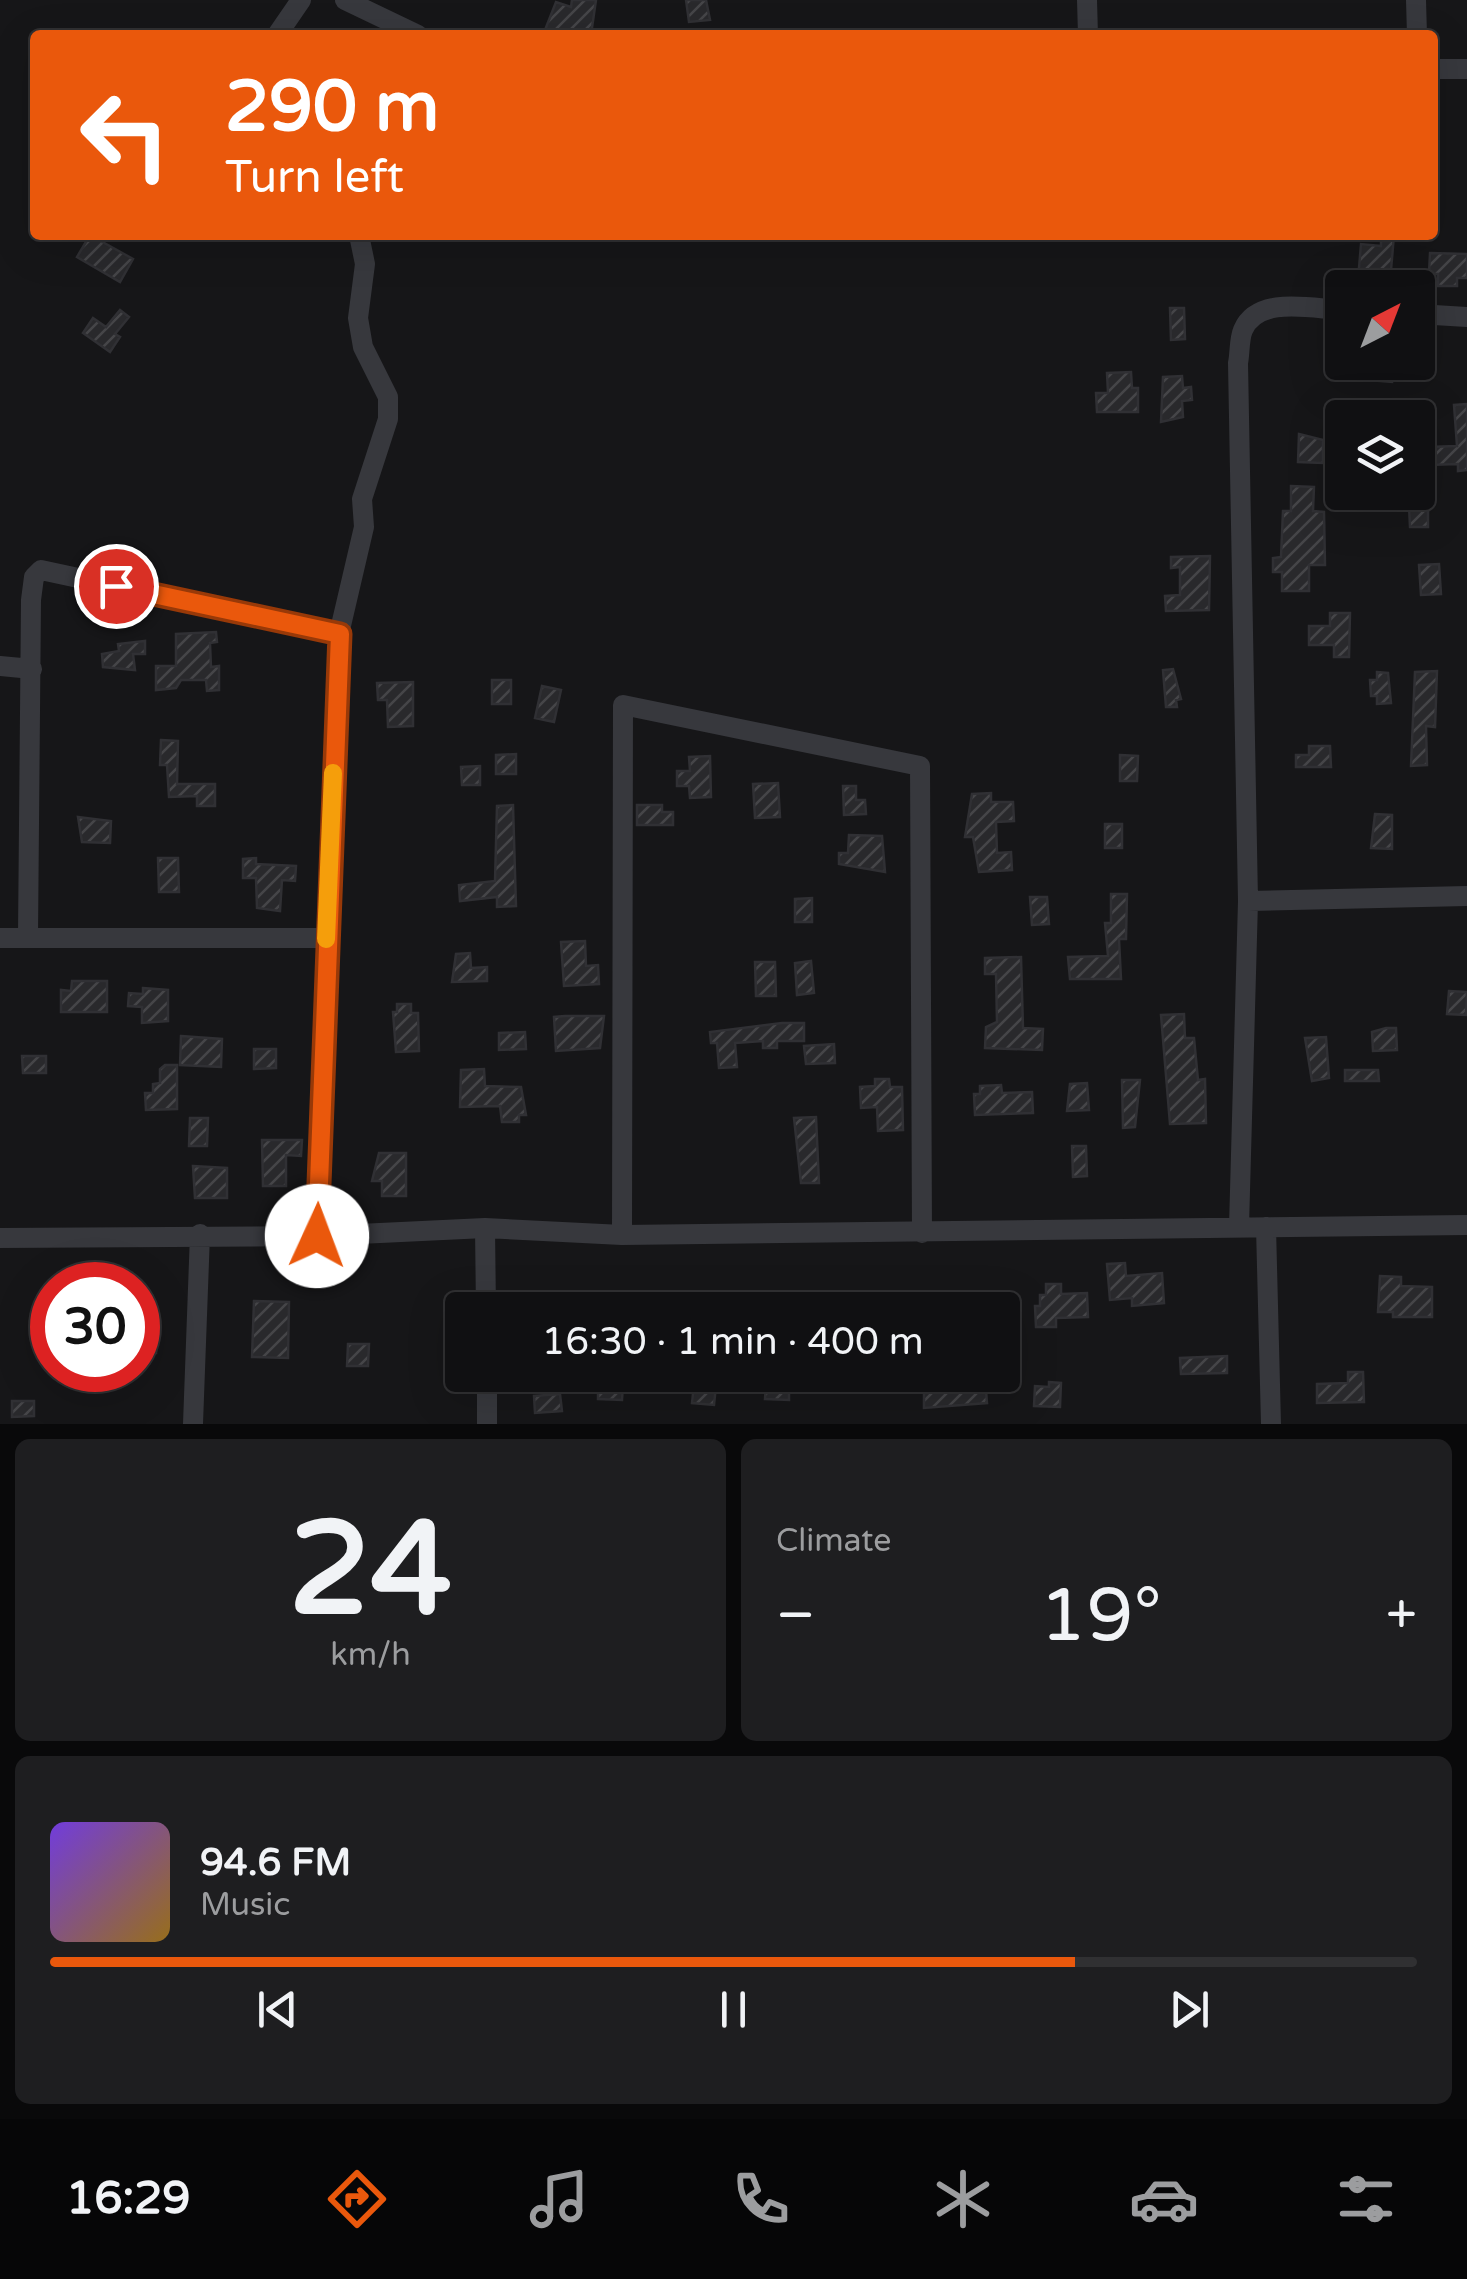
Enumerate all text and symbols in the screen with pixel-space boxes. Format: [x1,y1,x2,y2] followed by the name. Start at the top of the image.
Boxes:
[225,66,439,150] text: 290 m
[60,70,190,200] icon: left
[225,151,404,205] text: Turn left
[1325,270,1435,380] north arrow
[1325,270,1435,510] map controls
[1325,400,1435,510] button: layers
[74,544,159,629] pin
[89,559,144,614] icon: arrive
[265,1184,369,1288] position arrow
[30,1262,160,1392] speed limit sign: 30
[541,1319,924,1365] text: 16:30 · 1 min · 400 m
[289,1493,452,1649] text: 24
[776,1522,891,1560] text: Climate
[1039,1571,1162,1661] text: 19°
[776,1583,815,1649] text: −
[1386,1583,1417,1649] text: +
[330,1636,411,1674] text: km/h
[200,1840,351,1886] text: 94.6 FM
[200,1886,290,1924] text: Music
[250,1982,305,2037] icon: previous
[706,1982,761,2037] icon: pause
[1162,1982,1217,2037] icon: next
[322,2164,392,2234] icon: directions
[524,2164,594,2234] icon: music
[726,2164,796,2234] icon: phone
[928,2164,998,2234] icon: climate
[1129,2164,1199,2234] icon: car
[1331,2164,1401,2234] icon: filters
[66,2172,191,2226] text: 16:29

